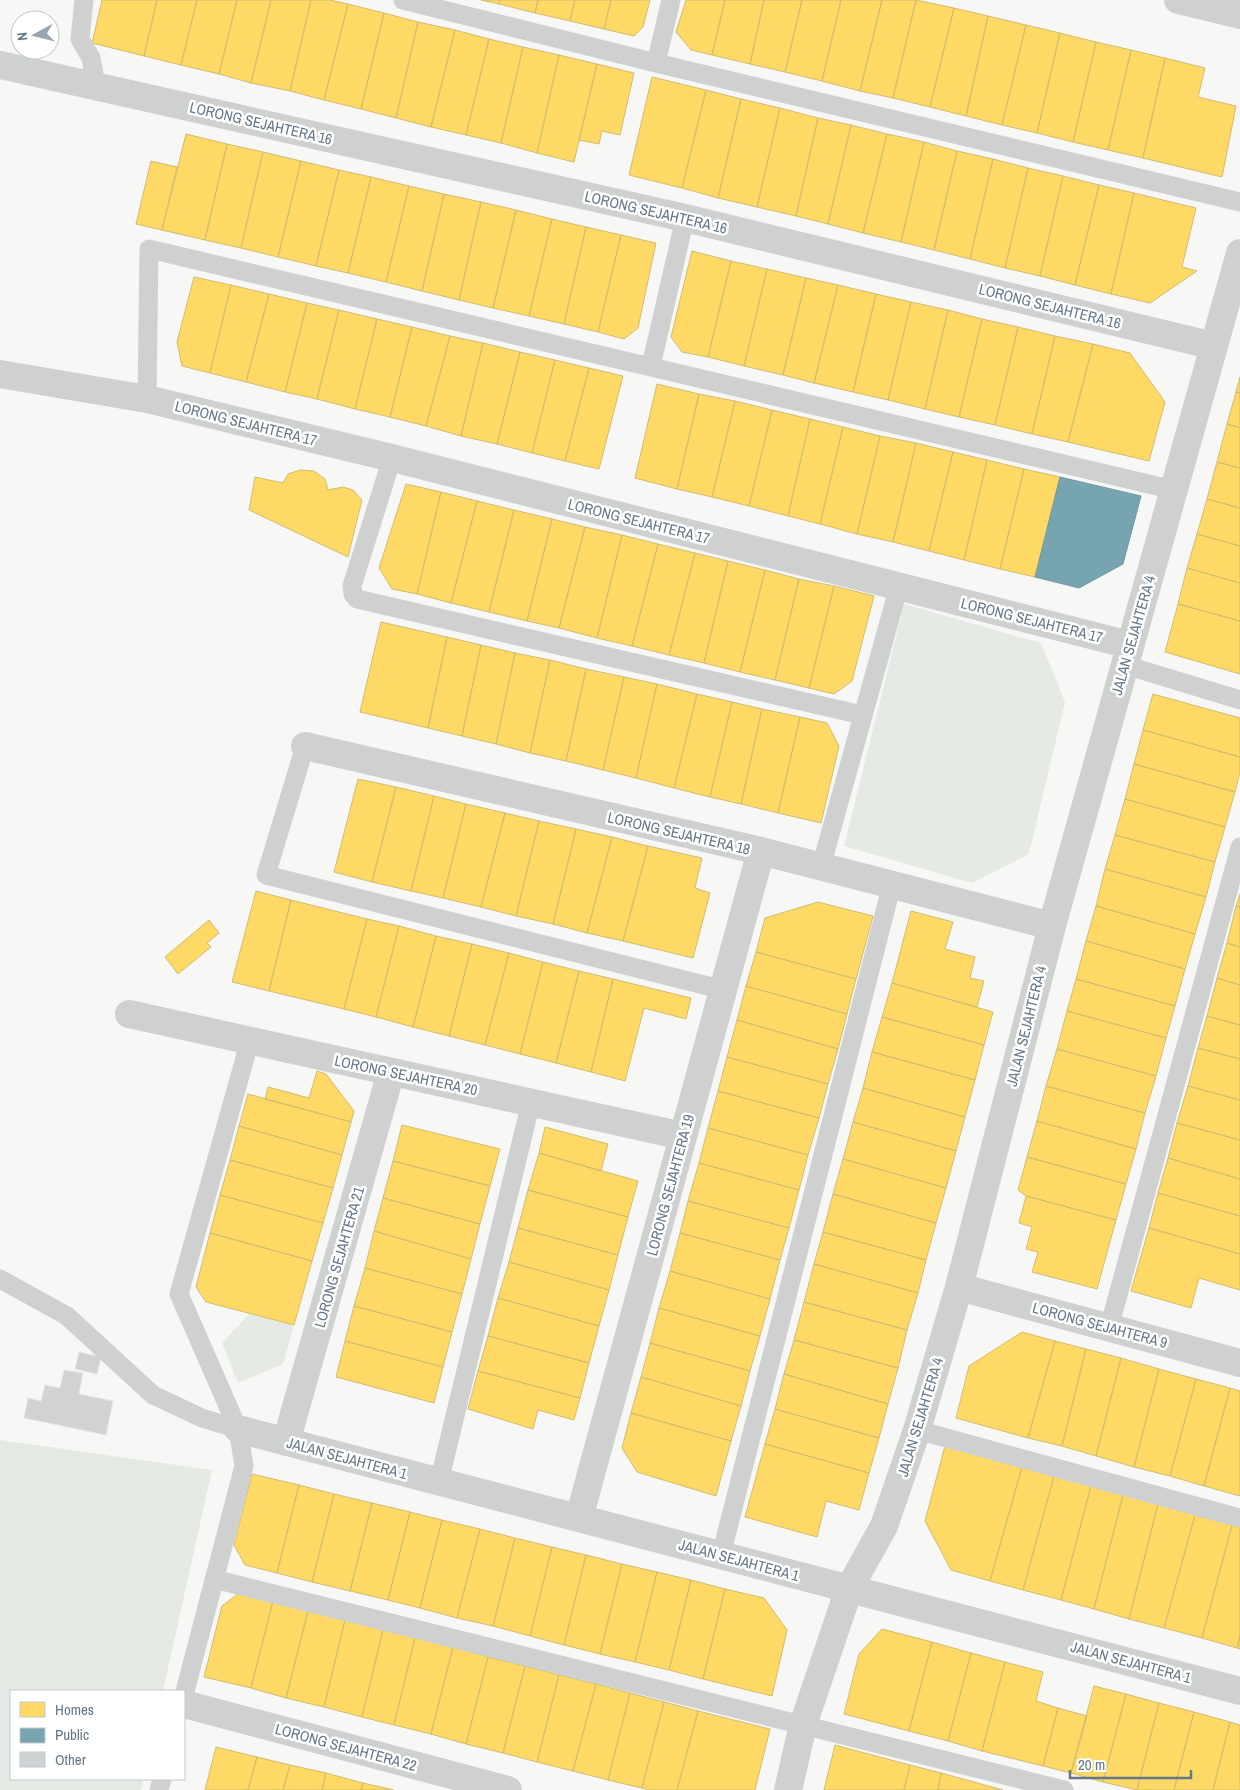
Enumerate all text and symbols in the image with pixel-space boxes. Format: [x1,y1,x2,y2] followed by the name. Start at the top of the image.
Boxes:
[10,10,60,60] north arrow
[13,31,32,42] text: N
[188,96,334,150] street label: LORONG SEJAHTERA 16
[583,185,729,239] street label: LORONG SEJAHTERA 16
[977,278,1123,334] street label: LORONG SEJAHTERA 16
[173,395,319,451] street label: LORONG SEJAHTERA 17
[566,493,712,549] street label: LORONG SEJAHTERA 17
[1106,572,1160,697] street label: JALAN SEJAHTERA 4
[959,592,1105,648] street label: LORONG SEJAHTERA 17
[606,806,752,860] street label: LORONG SEJAHTERA 18
[1001,963,1051,1089] street label: JALAN SEJAHTERA 4
[333,1050,480,1100] street label: LORONG SEJAHTERA 20
[641,1112,699,1258] street label: LORONG SEJAHTERA 19
[309,1184,369,1330] street label: LORONG SEJAHTERA 21
[1030,1297,1170,1353] street label: LORONG SEJAHTERA 9
[892,1355,948,1479] street label: JALAN SEJAHTERA 4
[285,1432,410,1484] street label: JALAN SEJAHTERA 1
[677,1534,802,1586] street label: JALAN SEJAHTERA 1
[1069,1636,1194,1688] street label: JALAN SEJAHTERA 1
[10,1690,185,1780] legend
[55,1699,94,1720] text: Homes
[273,1718,419,1776] street label: LORONG SEJAHTERA 22
[55,1724,89,1745] text: Public
[1070,1748,1191,1780] scale bar
[55,1749,86,1770] text: Other
[1078,1754,1105,1775] text: 20 m

